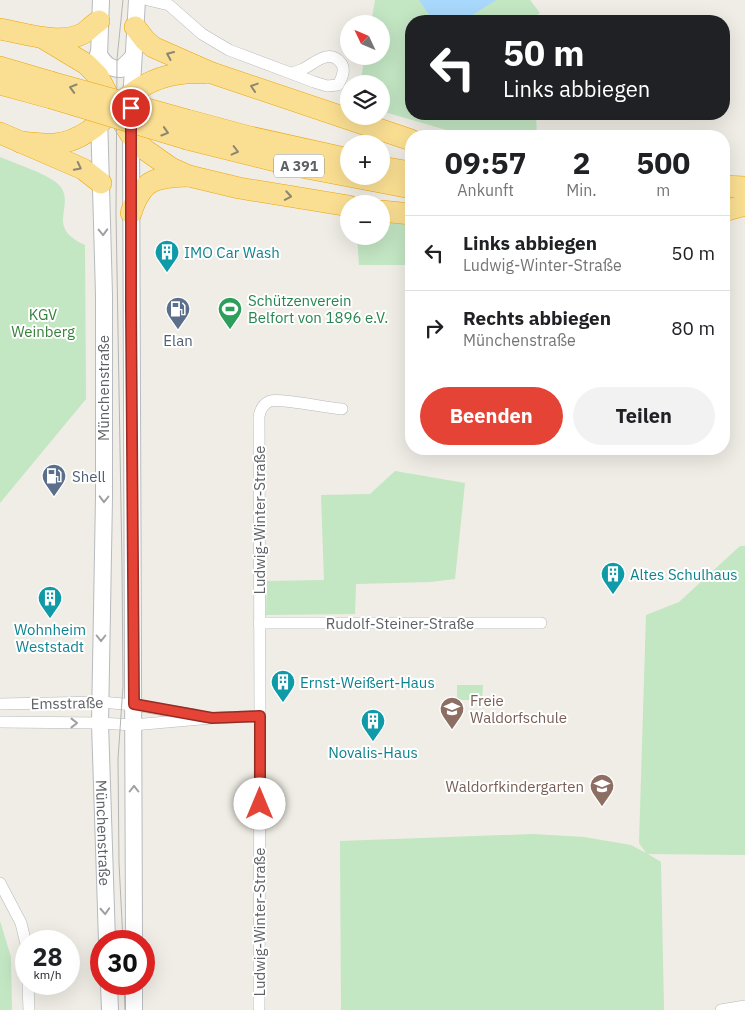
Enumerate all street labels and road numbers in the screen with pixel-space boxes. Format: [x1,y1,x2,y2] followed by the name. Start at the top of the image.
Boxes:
[274,154,324,178] road number: A 391
[94,335,113,441] street label: Münchenstraße
[250,446,269,594] street label: Ludwig-Winter-Straße
[326,614,474,633] street label: Rudolf-Steiner-Straße
[30,693,104,713] street label: Emsstraße
[92,780,115,886] street label: Münchenstraße
[250,848,269,996] street label: Ludwig-Winter-Straße

